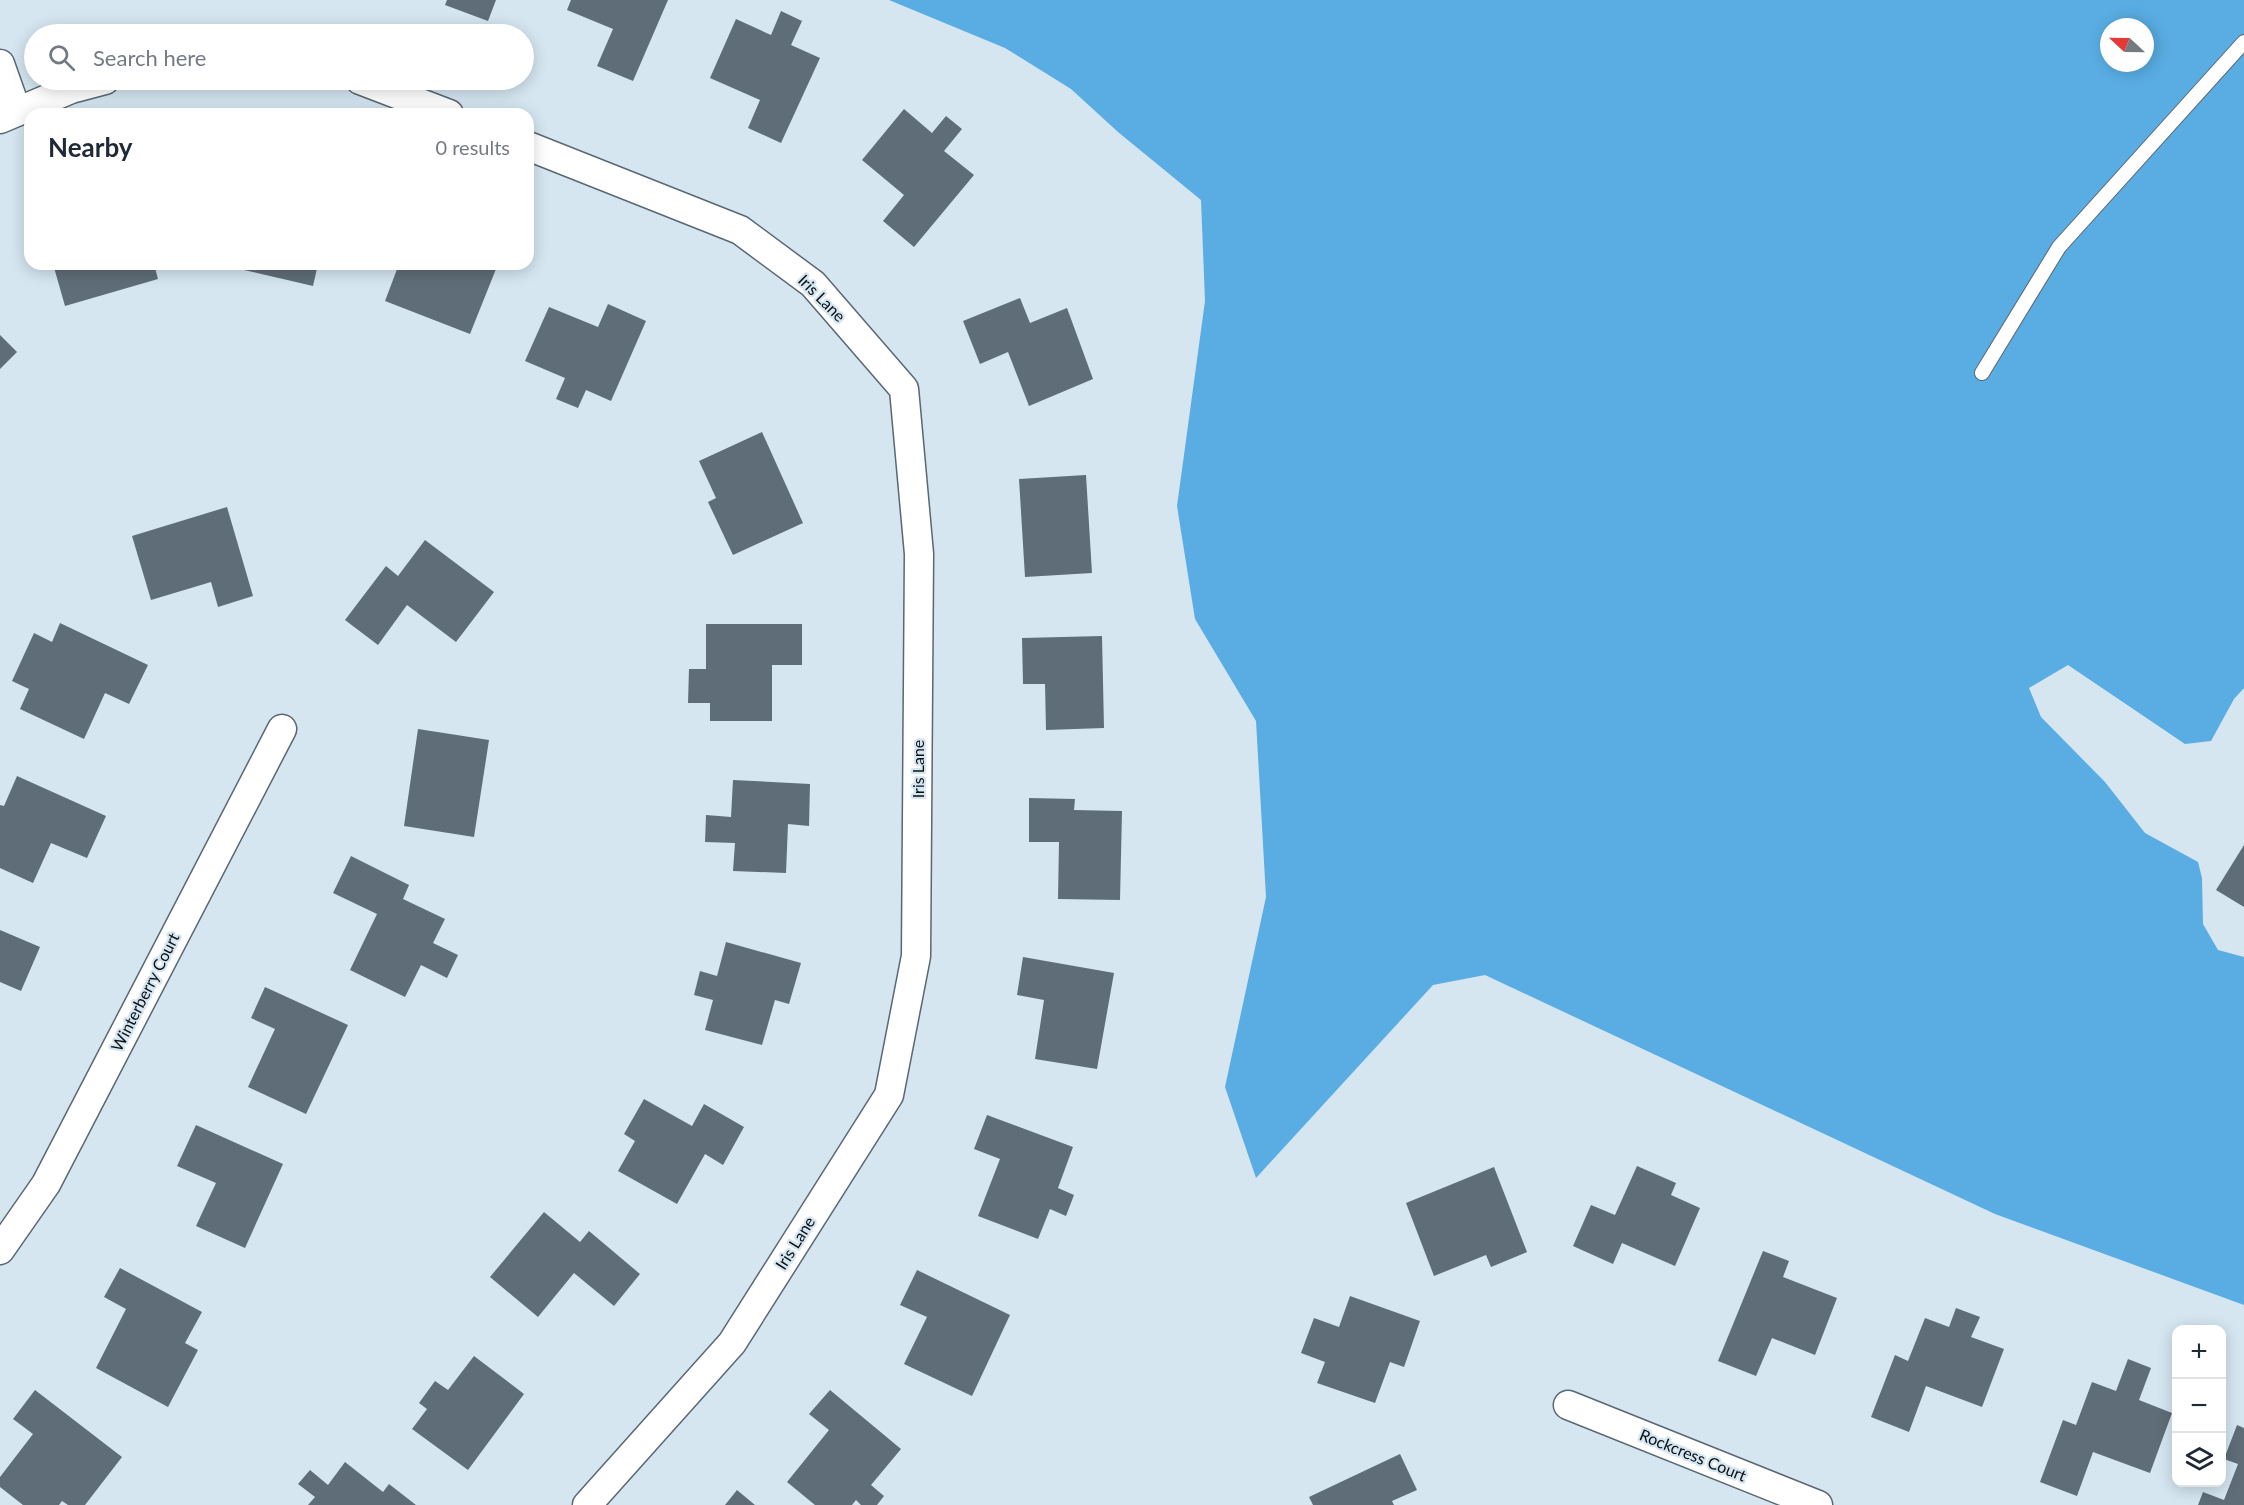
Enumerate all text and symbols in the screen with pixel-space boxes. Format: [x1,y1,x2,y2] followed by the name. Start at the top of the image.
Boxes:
[2100,18,2154,72] north arrow
[24,24,534,90] search box
[45,41,78,74] icon: search
[93,44,206,71] text: Search here
[48,131,133,163] text: Nearby
[435,135,510,159] text: 0 results
[795,270,850,325] street label: Iris Lane
[908,740,927,798] street label: Iris Lane
[107,929,183,1054] street label: Winterberry Court
[771,1213,818,1273] street label: Iris Lane
[2172,1325,2226,1487] map controls
[2172,1325,2226,1379] button: +
[2172,1379,2226,1433] button: −
[1637,1424,1750,1485] street label: Rockcress Court
[2172,1433,2226,1487] button: layers

